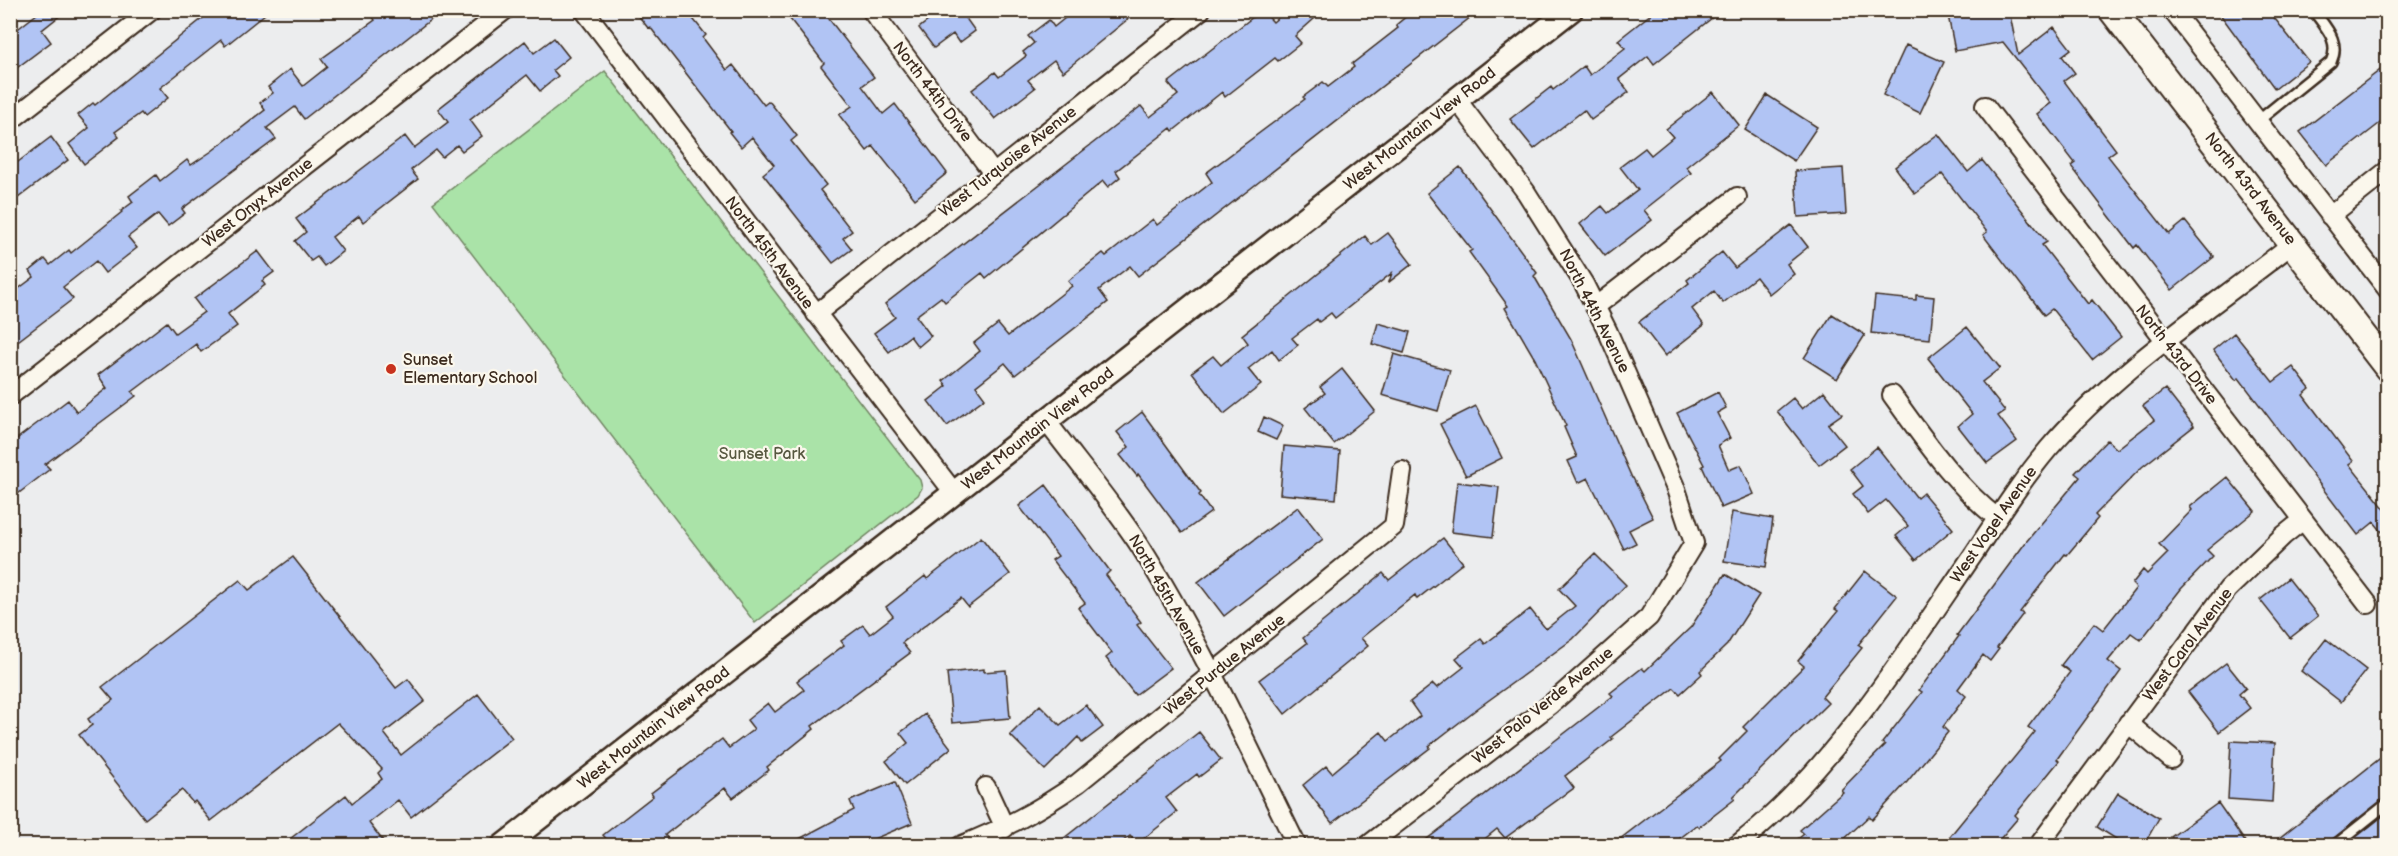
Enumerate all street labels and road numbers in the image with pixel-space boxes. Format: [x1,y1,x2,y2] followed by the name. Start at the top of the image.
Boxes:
[888,38,976,146] street label: North 44th Drive
[1340,64,1500,194] street label: West Mountain View Road
[936,102,1081,222] street label: West Turquoise Avenue
[2200,129,2300,249] street label: North 43rd Avenue
[199,154,317,252] street label: West Onyx Avenue
[721,193,818,313] street label: North 45th Avenue
[1555,246,1634,377] street label: North 44th Avenue
[2131,301,2221,409] street label: North 43rd Drive
[958,364,1118,494] street label: West Mountain View Road
[1947,463,2042,587] street label: West Vogel Avenue
[1124,531,1208,659] street label: North 45th Avenue
[2139,584,2237,705] street label: West Carol Avenue
[1161,610,1290,720] street label: West Purdue Avenue
[1469,643,1618,769] street label: West Palo Verde Avenue
[574,663,734,793] street label: West Mountain View Road

